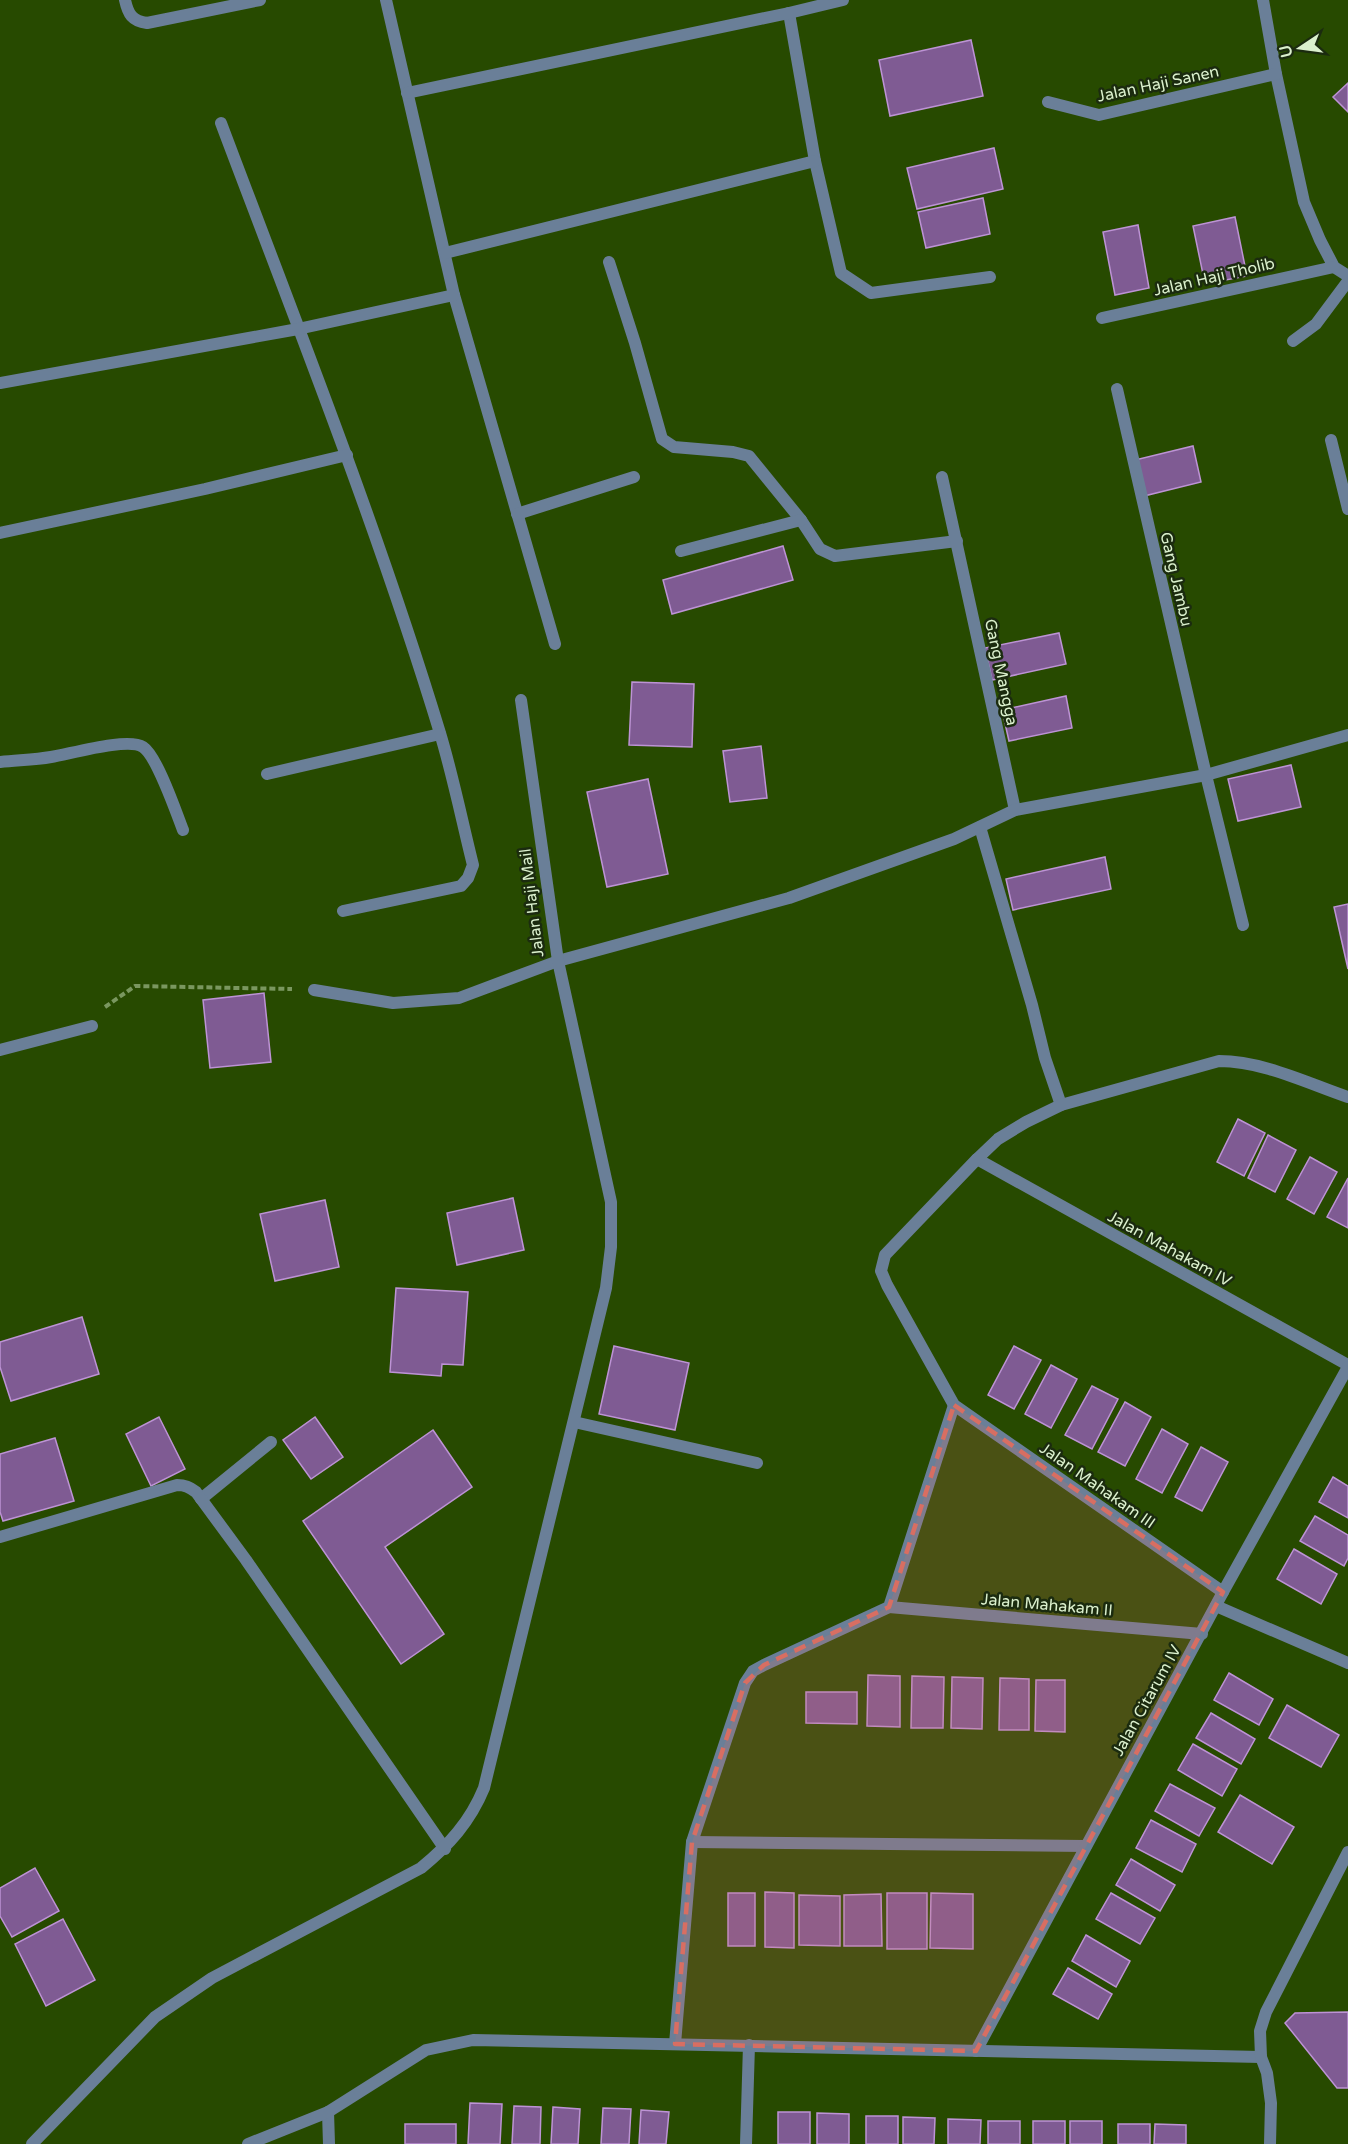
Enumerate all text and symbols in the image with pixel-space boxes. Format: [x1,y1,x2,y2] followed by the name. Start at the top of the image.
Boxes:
[1270,18,1330,78] north arrow
[1275,43,1297,59] text: U
[1095,61,1221,107] street label: Jalan Haji Sanen
[1152,253,1277,301] street label: Jalan Haji Tholib
[1155,530,1197,628] street label: Gang Jambu
[980,617,1022,727] street label: Gang Mangga
[515,848,549,958] street label: Jalan Haji Mail
[1104,1207,1235,1291] street label: Jalan Mahakam IV
[1036,1438,1159,1533] street label: Jalan Mahakam III
[980,1589,1114,1621] street label: Jalan Mahakam II
[1108,1641,1186,1760] street label: Jalan Citarum IV

